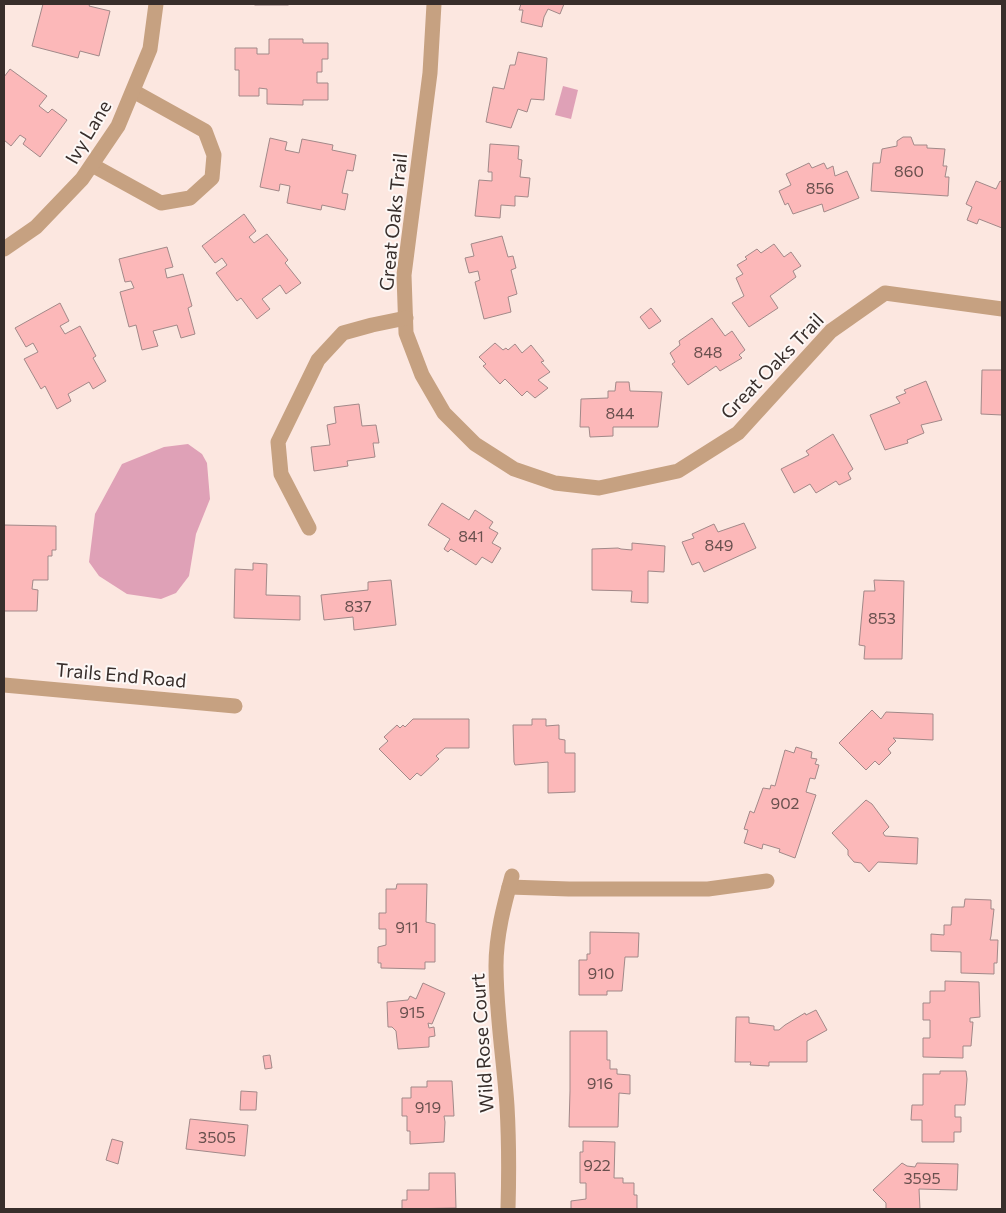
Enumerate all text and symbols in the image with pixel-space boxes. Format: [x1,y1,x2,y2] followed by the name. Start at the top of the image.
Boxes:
[60,96,116,168] street label: Ivy Lane
[374,152,411,292] street label: Great Oaks Trail
[894,161,924,180] house number: 860
[806,178,834,197] house number: 856
[715,308,828,423] street label: Great Oaks Trail
[693,342,723,361] house number: 848
[606,403,635,422] house number: 844
[458,526,484,545] house number: 841
[704,535,734,554] house number: 849
[344,596,372,615] house number: 837
[868,608,896,627] house number: 853
[55,657,187,692] street label: Trails End Road
[771,793,800,812] house number: 902
[395,917,419,936] house number: 911
[588,963,615,982] house number: 910
[465,972,498,1113] street label: Wild Rose Court
[399,1002,425,1021] house number: 915
[587,1073,613,1092] house number: 916
[415,1097,441,1116] house number: 919
[198,1127,236,1146] house number: 3505
[583,1155,611,1174] house number: 922
[903,1168,941,1187] house number: 3595

